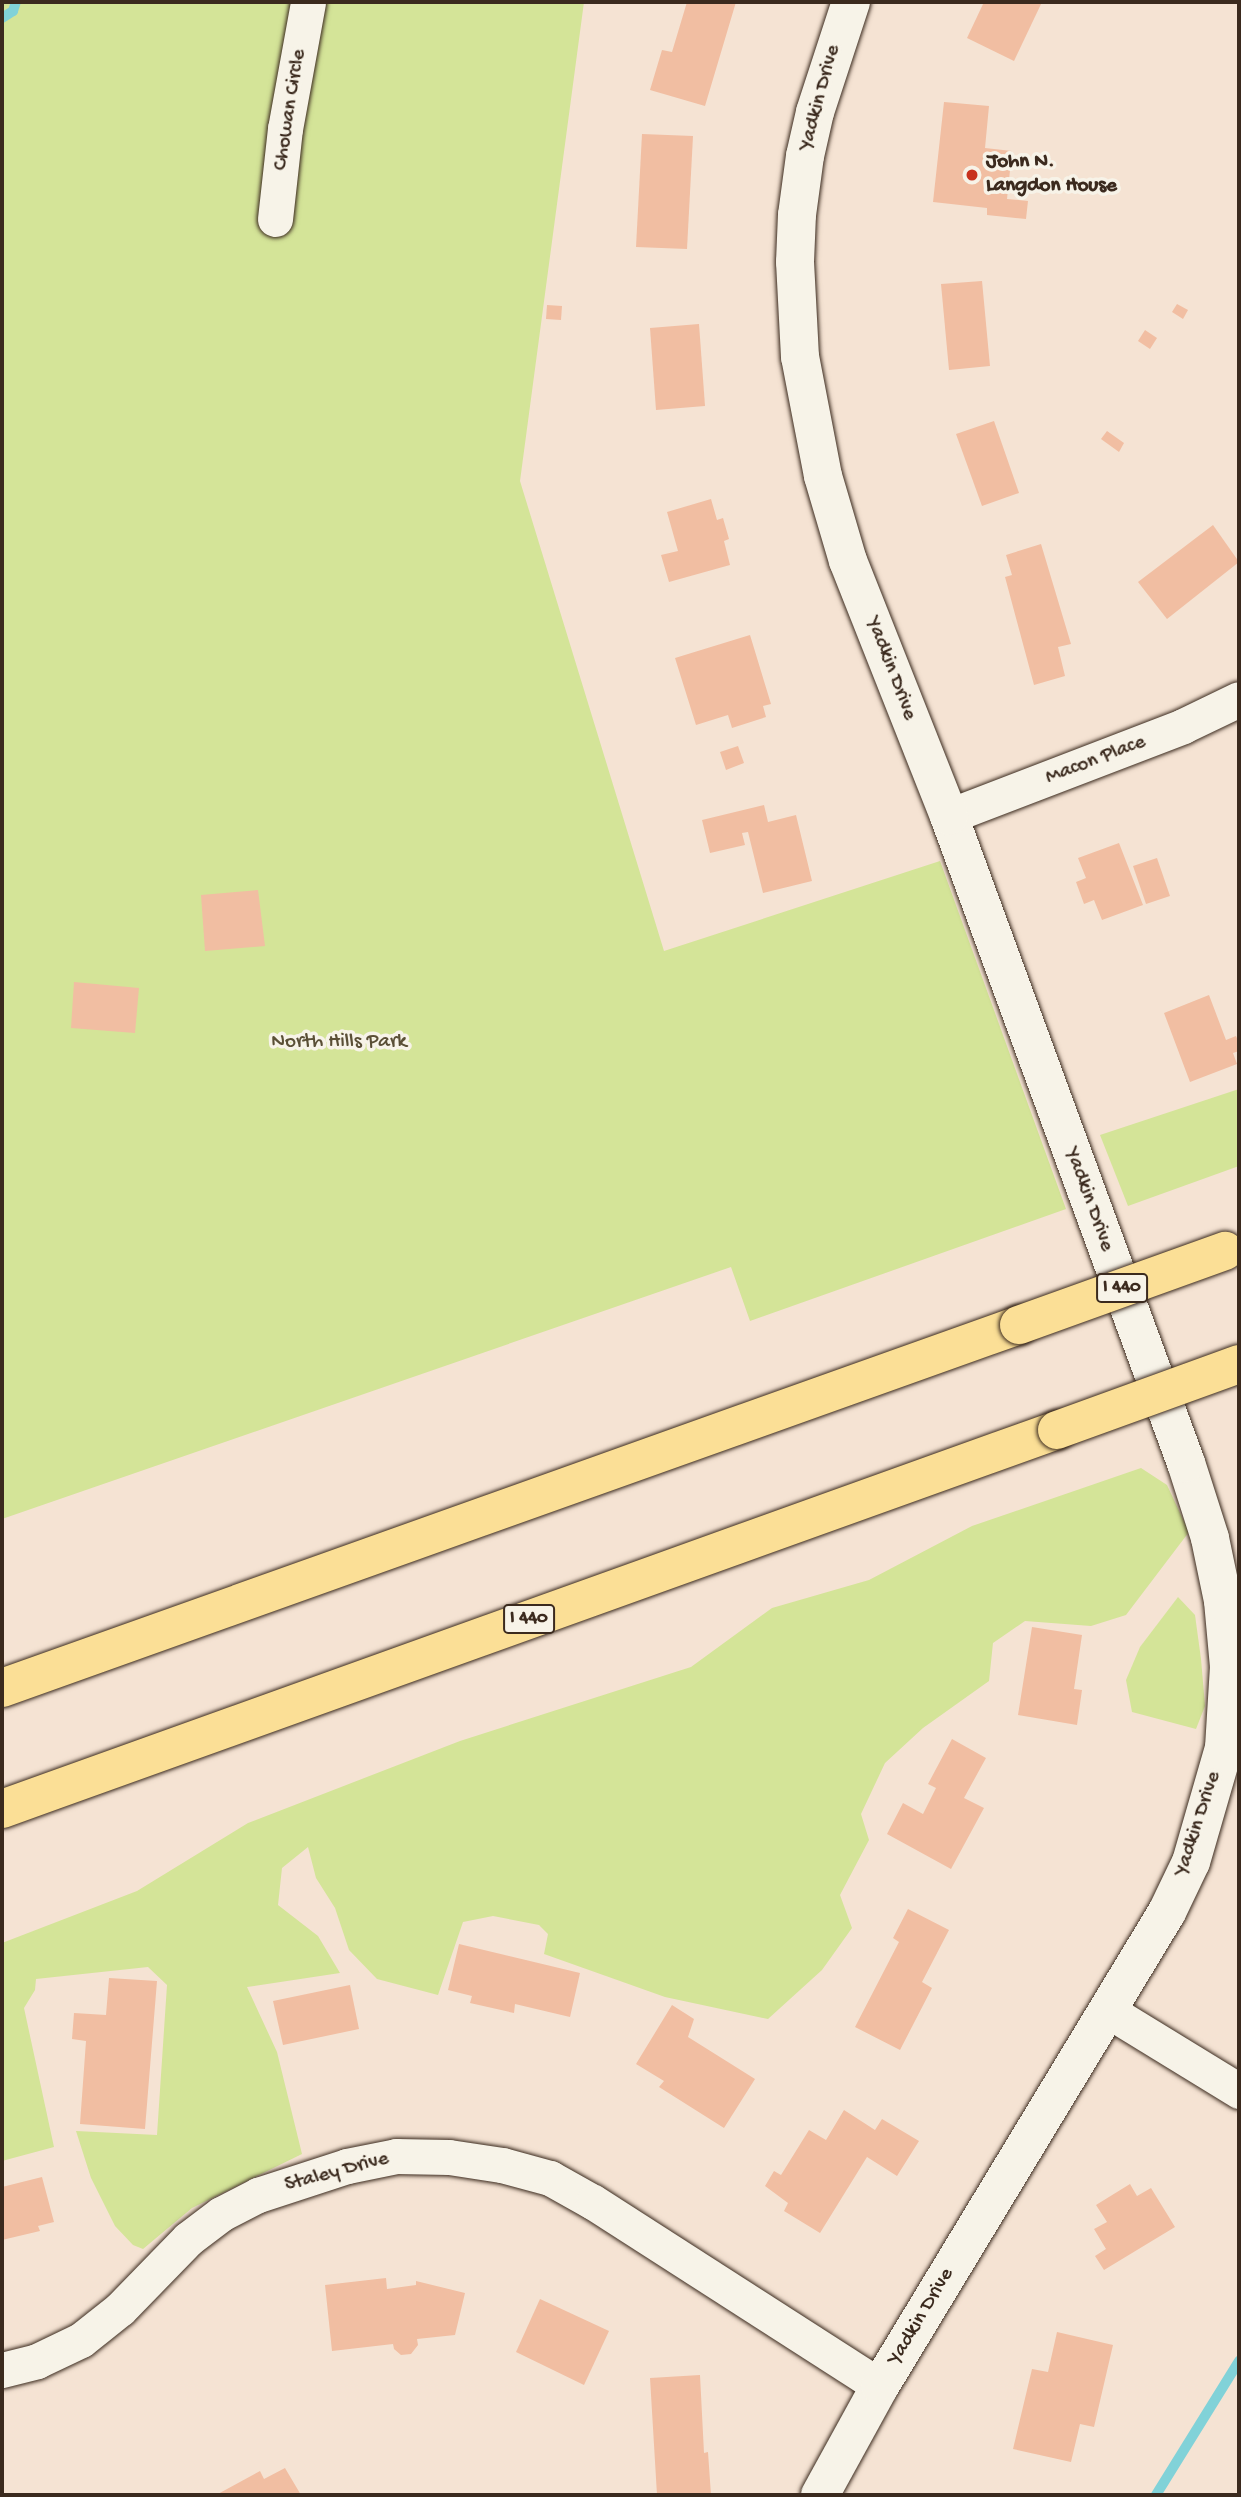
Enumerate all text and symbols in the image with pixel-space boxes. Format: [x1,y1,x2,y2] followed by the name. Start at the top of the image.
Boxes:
[795,42,847,154] street label: Yadkin Drive
[269,48,313,172] street label: Chowan Circle
[986,150,1117,200] place label: John N. Langdon House
[964,167,980,183] marker: John N. Langdon House
[859,614,921,724] street label: Yadkin Drive
[1042,730,1150,792] street label: Macon Place
[271,1030,407,1056] park label: North Hills Park
[1058,1145,1118,1255] street label: Yadkin Drive
[1096,1272,1148,1304] road number: I 440
[503,1604,555,1634] road number: I 440
[1170,1769,1228,1879] street label: Yadkin Drive
[282,2147,392,2199] street label: Staley Drive
[883,2264,961,2370] street label: Yadkin Drive

